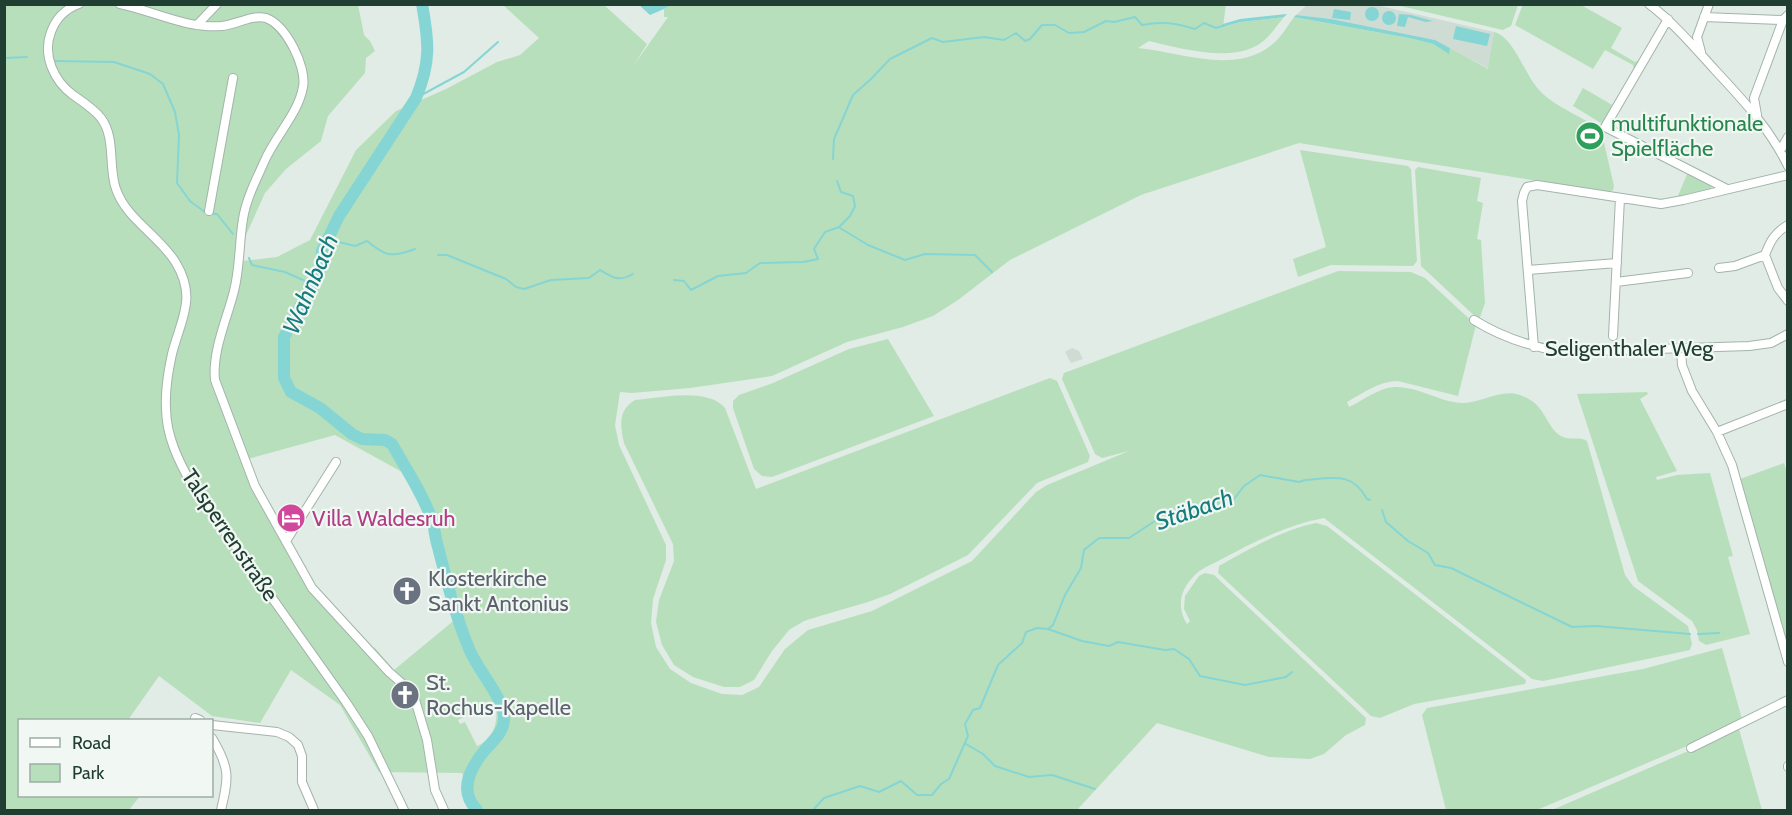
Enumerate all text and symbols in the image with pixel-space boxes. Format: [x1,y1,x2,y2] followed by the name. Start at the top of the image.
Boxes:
[1611,110,1763,162] place label: multifunktionale Spielfläche
[1574,120,1606,152] sports icon: multifunktionale Spielfläche
[276,230,344,338] water label: Wahnbach
[1545,335,1714,362] street label: Seligenthaler Weg
[176,464,284,606] street label: Talsperrenstraße
[1151,482,1237,536] water label: Stäbach
[275,502,307,534] hotel icon: Villa Waldesruh
[312,505,456,532] place label: Villa Waldesruh
[428,565,569,617] place label: Klosterkirche Sankt Antonius
[391,575,423,607] church icon: Klosterkirche Sankt Antonius
[426,669,571,721] place label: St. Rochus-Kapelle
[389,679,421,711] church icon: St. Rochus-Kapelle
[18,719,213,797] legend
[72,732,111,754] text: Road
[72,762,105,784] text: Park

